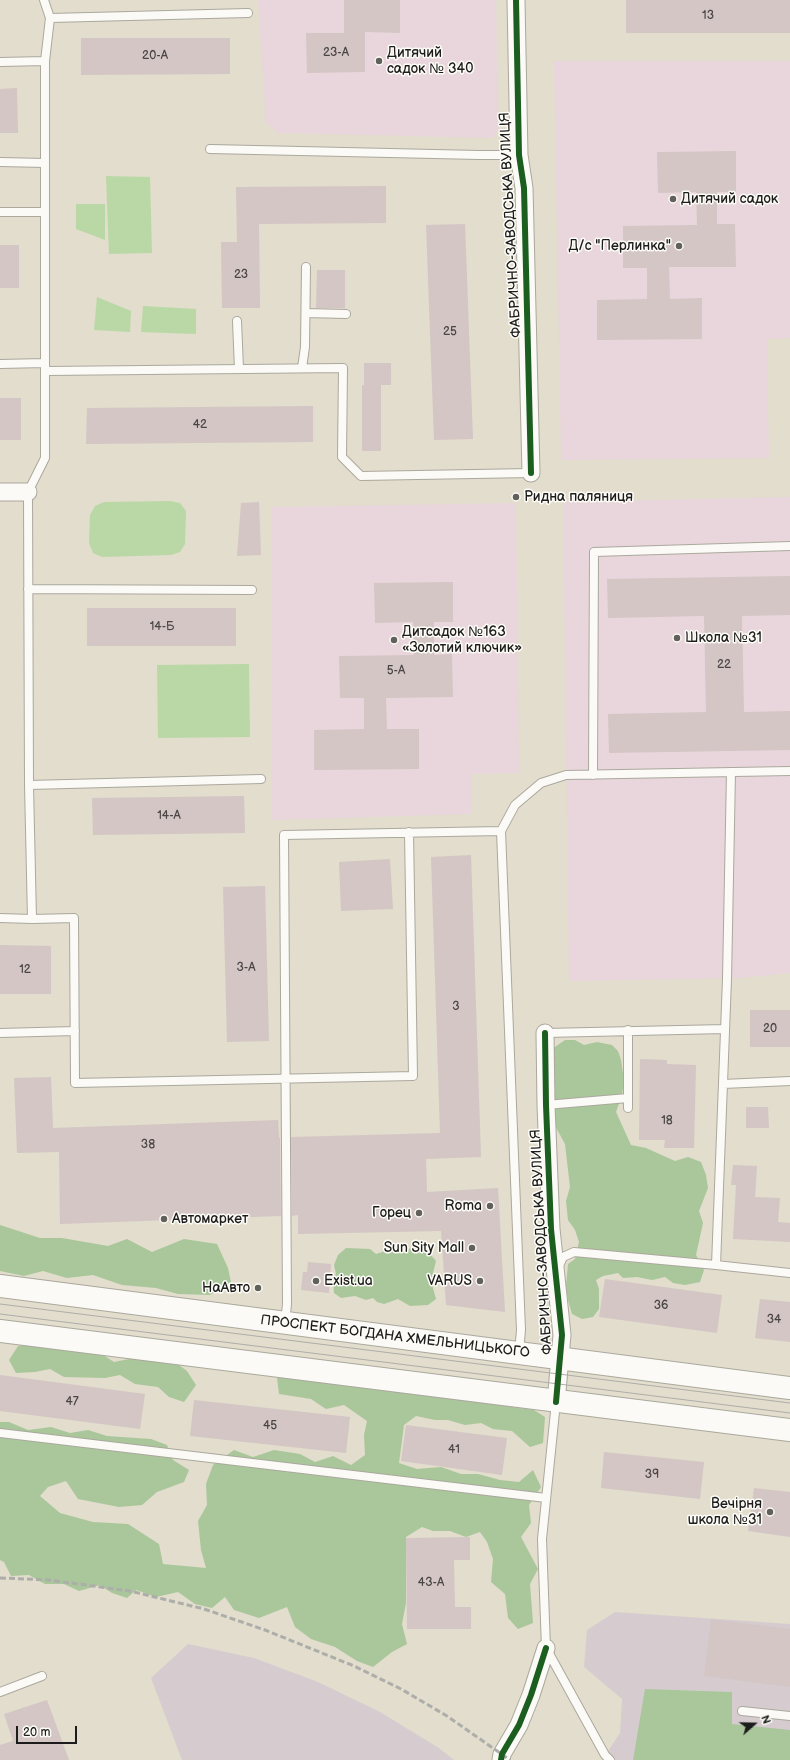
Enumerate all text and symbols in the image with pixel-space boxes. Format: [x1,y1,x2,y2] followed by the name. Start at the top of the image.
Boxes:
[702,9,714,23] house number: 13
[387,45,473,78] place label: Дитячий садок № 340
[323,46,349,60] house number: 23-А
[142,49,168,63] house number: 20-А
[374,56,384,66] marker: Дитячий садок № 340
[497,112,525,338] street label: ФАБРИЧНО-ЗАВОДСЬКА ВУЛИЦЯ
[681,191,778,207] place label: Дитячий садок
[668,194,678,204] marker: Дитячий садок
[568,238,671,254] place label: Д/с "Перлинка"
[674,241,684,251] marker: Д/с "Перлинка"
[234,268,248,282] house number: 23
[443,325,457,339] house number: 25
[193,418,207,432] house number: 42
[524,489,633,505] place label: Ридна паляниця
[511,492,521,502] marker: Ридна паляниця
[150,620,174,634] house number: 14-Б
[402,624,522,656] place label: Дитсадок №163 «Золотий ключик»
[685,630,762,646] place label: Школа №31
[672,633,682,643] marker: Школа №31
[389,635,399,645] marker: Дитсадок №163 «Золотий ключик»
[717,658,731,672] house number: 22
[387,664,405,678] house number: 5-А
[157,809,181,823] house number: 14-А
[236,961,256,975] house number: 3-А
[19,963,31,977] house number: 12
[452,1000,460,1014] house number: 3
[763,1022,777,1036] house number: 20
[661,1114,673,1128] house number: 18
[528,1129,556,1355] street label: ФАБРИЧНО-ЗАВОДСЬКА ВУЛИЦЯ
[141,1138,155,1152] house number: 38
[445,1198,482,1214] place label: Roma
[485,1201,495,1211] marker: Roma
[372,1205,411,1221] place label: Горец
[414,1208,424,1218] marker: Горец
[172,1211,248,1227] place label: Автомаркет
[159,1214,169,1224] marker: Автомаркет
[384,1240,464,1256] place label: Sun Sity Mall
[467,1243,477,1253] marker: Sun Sity Mall
[324,1273,373,1289] place label: Exist.ua
[427,1273,472,1289] place label: VARUS
[311,1276,321,1286] marker: Exist.ua
[475,1276,485,1286] marker: VARUS
[202,1280,250,1296] place label: НаАвто
[253,1283,263,1293] marker: НаАвто
[654,1299,668,1313] house number: 36
[259,1312,531,1362] street label: ПРОСПЕКТ БОГДАНА ХМЕЛЬНИЦЬКОГО
[767,1313,781,1327] house number: 34
[65,1395,79,1409] house number: 47
[263,1419,277,1433] house number: 45
[448,1443,460,1457] house number: 41
[645,1468,659,1482] house number: 39
[688,1496,762,1528] place label: Вечірня школа №31
[765,1507,775,1517] marker: Вечірня школа №31
[418,1576,444,1590] house number: 43-А
[734,1704,774,1744] north arrow
[758,1714,773,1726] text: N
[18,1718,79,1744] scale bar
[23,1725,50,1740] text: 20 m

